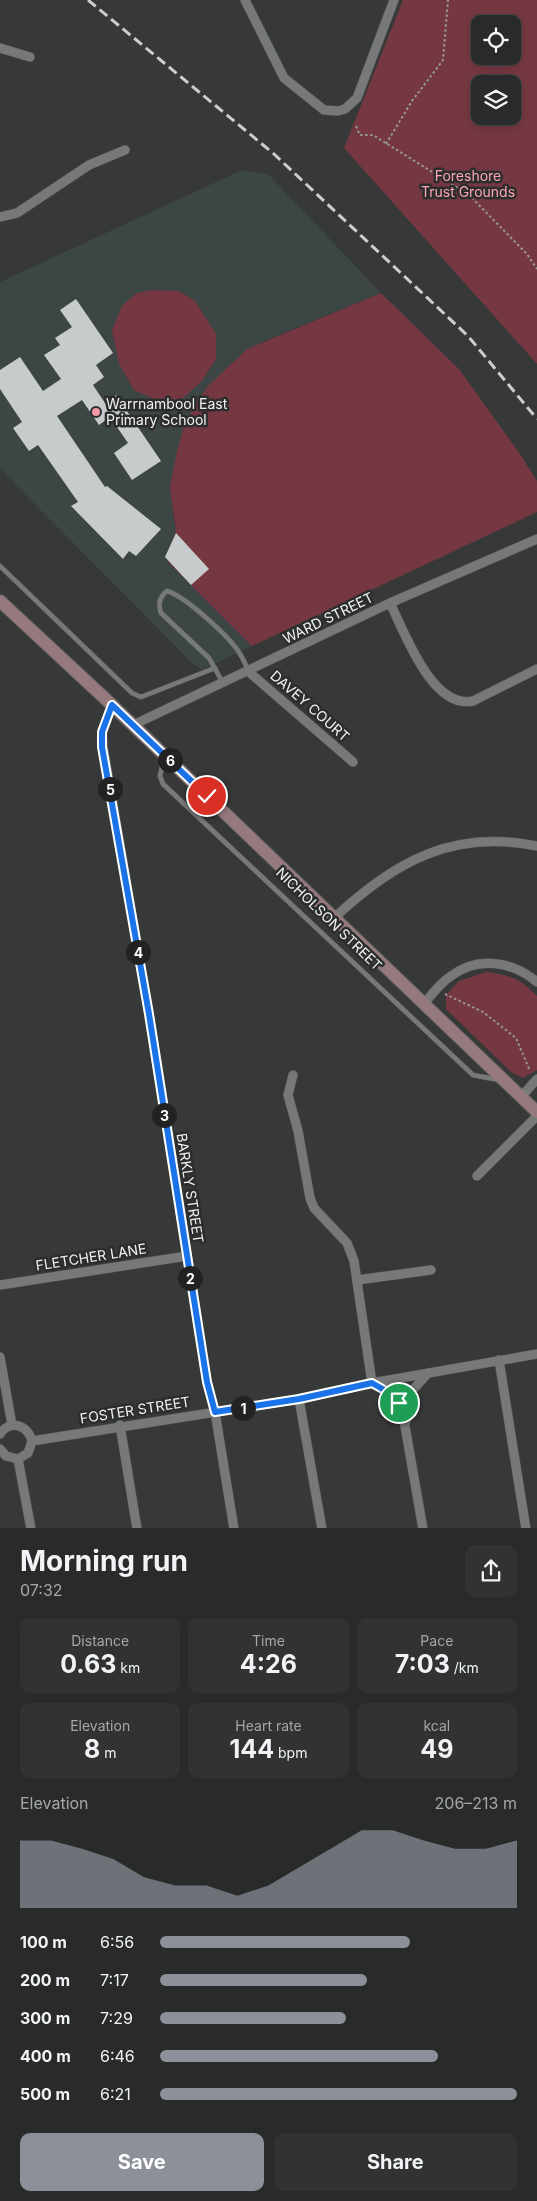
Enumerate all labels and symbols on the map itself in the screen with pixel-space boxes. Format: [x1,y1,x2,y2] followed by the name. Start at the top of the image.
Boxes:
[421,167,515,200] park label: Foreshore Trust Grounds
[106,395,228,428] place label: Warrnambool East Primary School
[90,406,102,418] marker: Warrnambool East Primary School
[280,588,376,647] street label: WARD STREET
[267,667,353,745] street label: DAVEY COURT
[158,748,182,772] pin: 6
[186,775,228,817] pin
[98,776,122,802] pin: 5
[273,864,386,974] street label: NICHOLSON STREET
[126,940,150,964] pin: 4
[152,1102,176,1128] pin: 3
[173,1132,208,1244] street label: BARKLY STREET
[34,1239,147,1274] street label: FLETCHER LANE
[178,1266,202,1290] pin: 2
[378,1382,420,1424] pin
[79,1392,191,1427] street label: FOSTER STREET
[230,1396,256,1420] pin: 1

